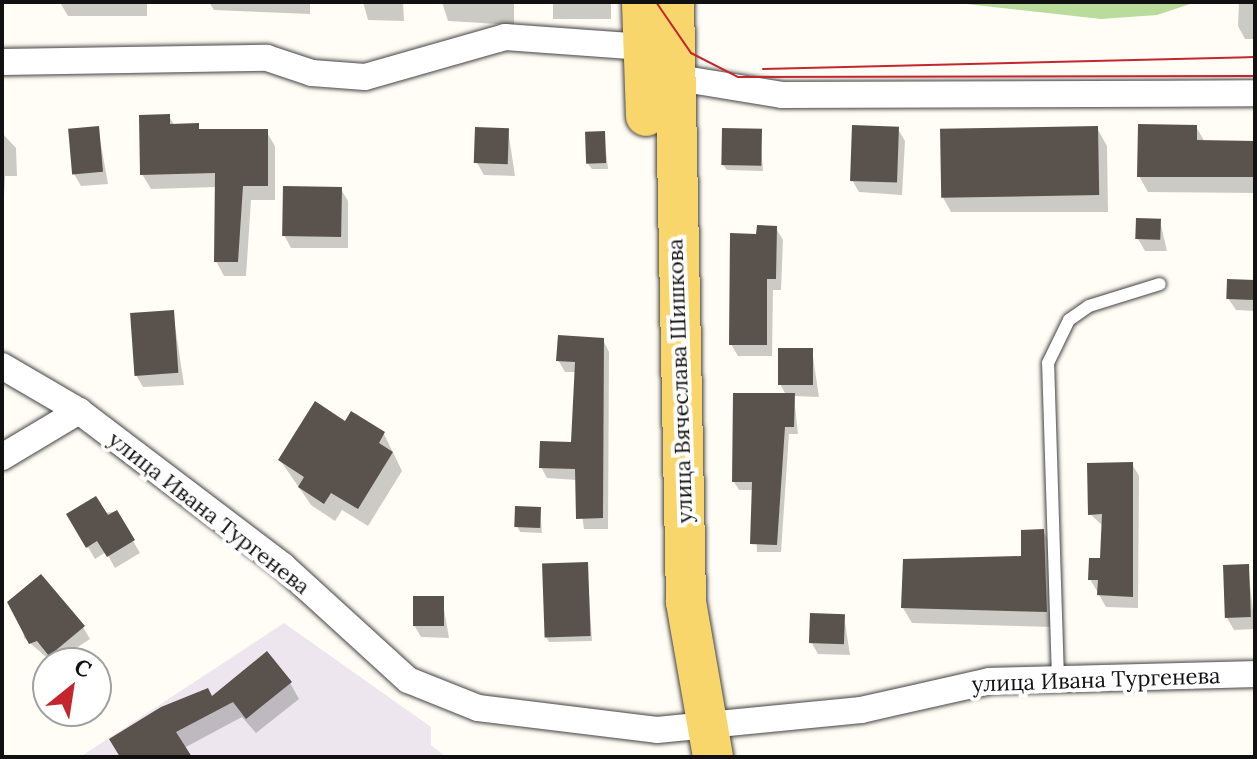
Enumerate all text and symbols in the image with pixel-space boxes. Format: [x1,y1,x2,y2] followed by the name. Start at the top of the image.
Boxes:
[662,238,698,524] street label: улица Вячеслава Шишкова
[103,426,315,600] street label: улица Ивана Тургенева
[32,647,112,727] north arrow
[69,652,97,684] text: С
[971,662,1221,698] street label: улица Ивана Тургенева

